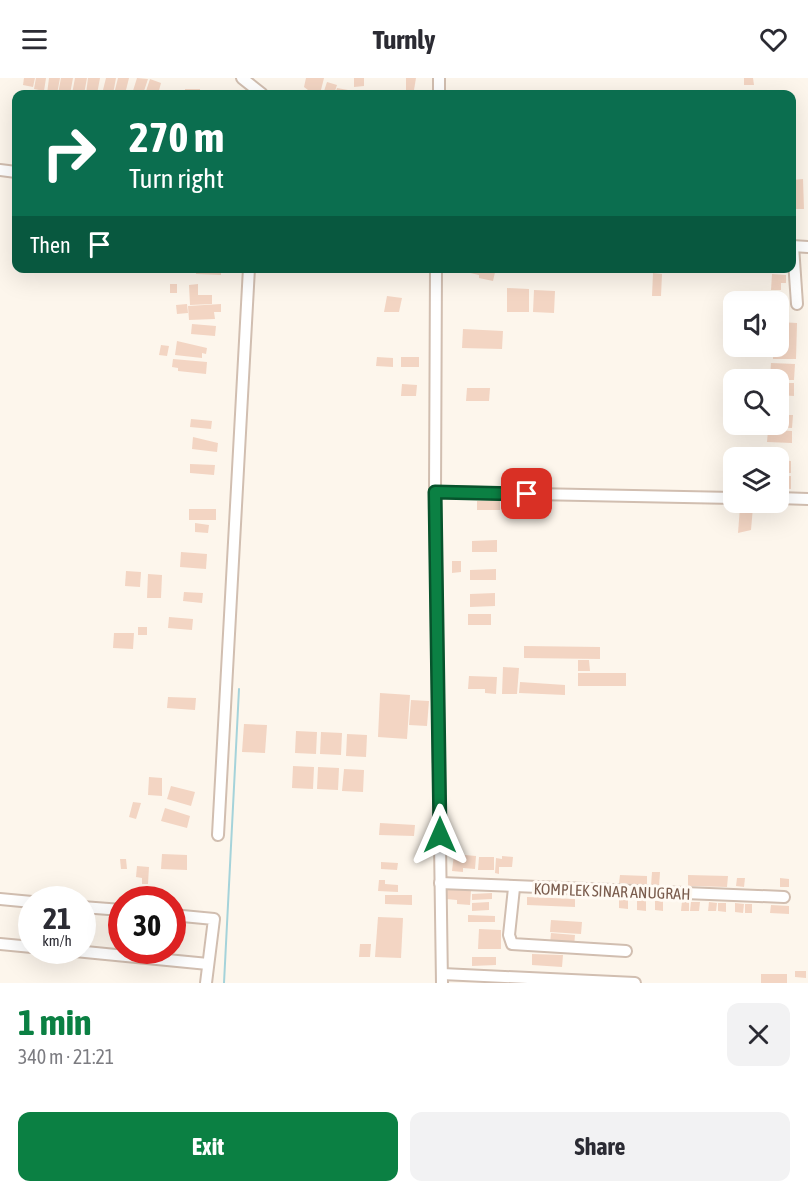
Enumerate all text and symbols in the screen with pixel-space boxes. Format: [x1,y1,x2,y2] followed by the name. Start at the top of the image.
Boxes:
[18,23,51,56] icon: menu
[757,23,790,56] icon: heart
[373,24,435,55] text: Turnly
[129,113,224,161] text: 270 m
[30,114,108,192] icon: right
[129,163,224,194] text: Turn right
[83,228,116,261] icon: arrive
[30,232,71,258] text: Then
[723,291,789,513] map controls
[723,291,789,357] button: sound
[723,369,789,435] button: search
[723,447,789,513] button: layers
[501,468,552,519] pin
[510,477,543,510] icon: arrive
[408,803,472,867] position arrow
[533,879,691,903] street label: KOMPLEK SINAR ANUGRAH
[108,886,186,964] speed limit sign: 30
[43,901,71,935] text: 21
[42,932,72,949] text: km/h
[18,1001,92,1043] text: 1 min
[727,1003,790,1066] button: close
[18,1045,114,1068] text: 340 m · 21:21
[18,1112,398,1181] button: Exit
[410,1112,790,1181] button: Share

